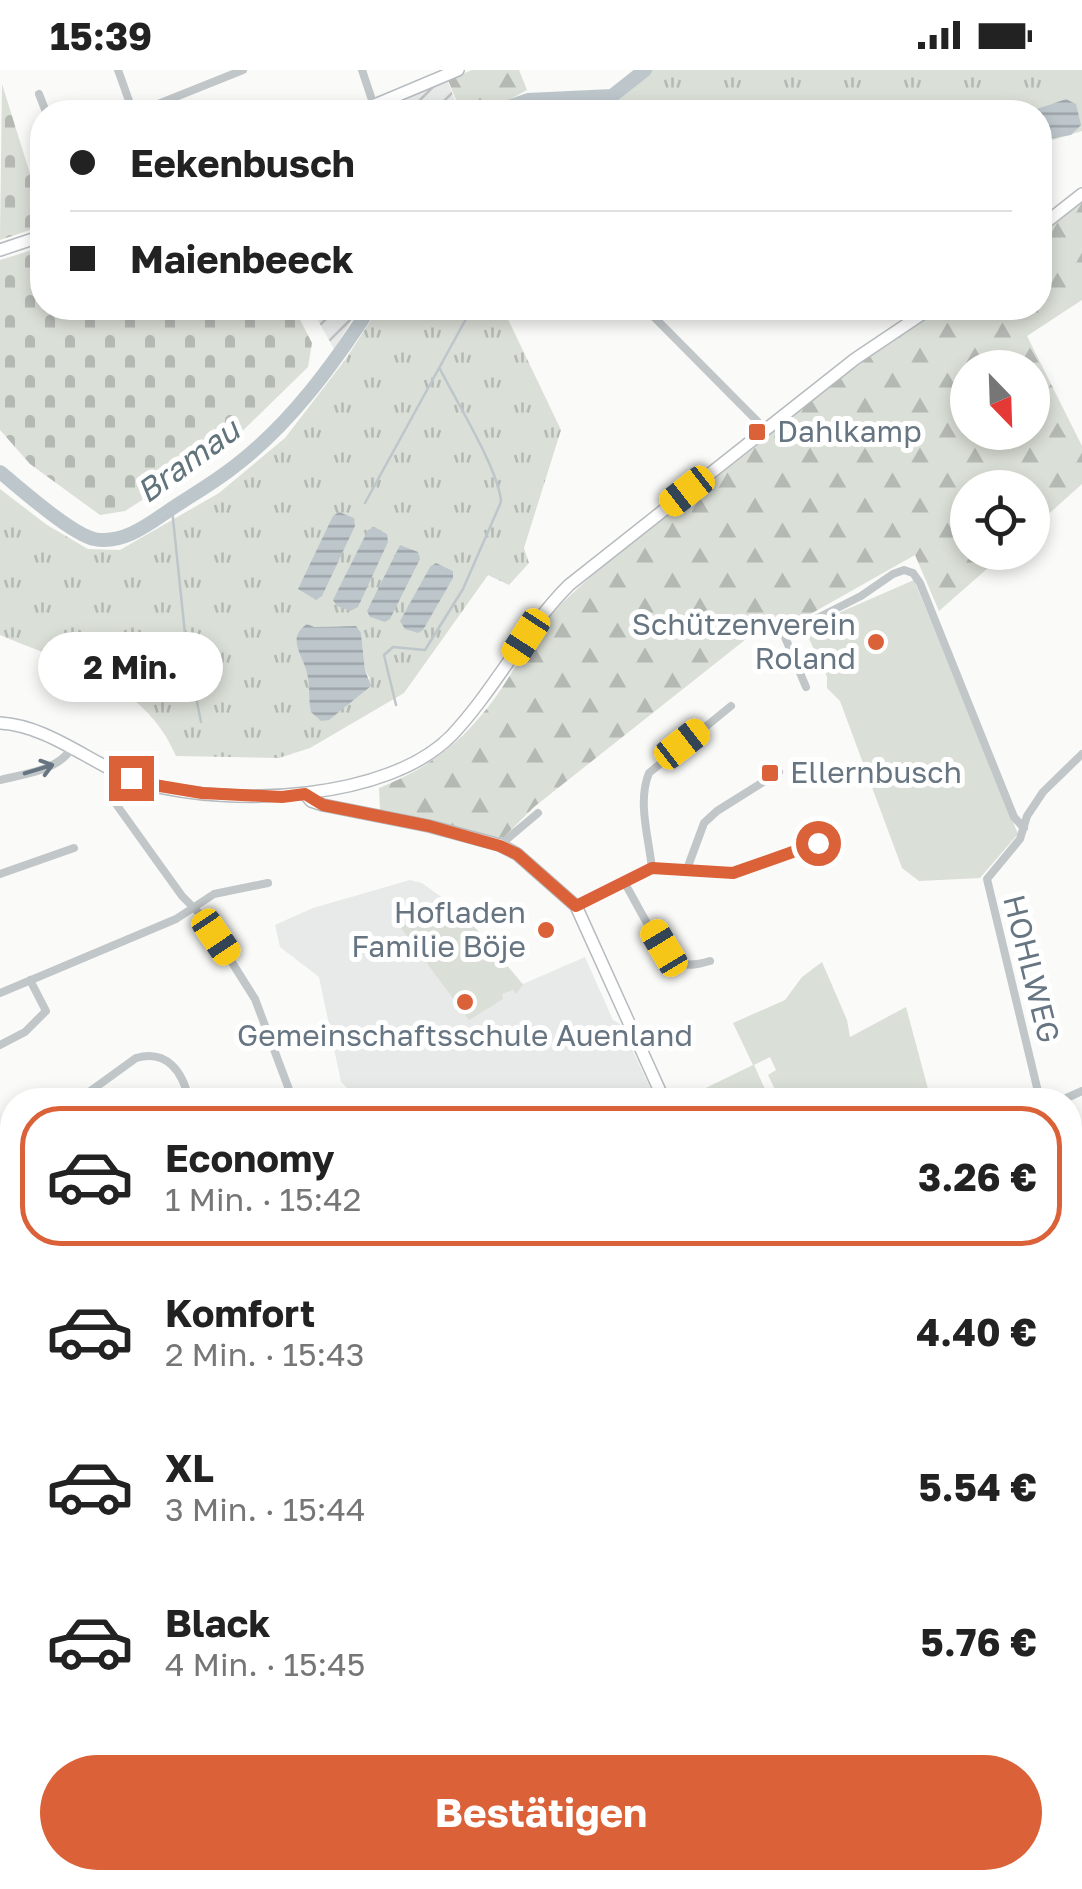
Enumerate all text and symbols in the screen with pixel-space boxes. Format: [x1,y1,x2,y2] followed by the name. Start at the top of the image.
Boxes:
[50,13,152,58] text: 15:39
[130,140,355,185] text: Eekenbusch
[130,236,354,281] text: Maienbeeck
[950,350,1050,450] north arrow
[950,350,1050,570] map controls
[129,409,248,510] water label: Bramau
[777,413,922,449] place label: Dahlkamp
[746,421,768,443] marker: Dahlkamp
[654,461,720,521] car
[950,470,1050,570] button: locate
[497,604,555,670] car
[632,606,856,676] place label: Schützenverein Roland
[865,631,887,653] marker: Schützenverein Roland
[38,633,224,703] callout: 2 Min.
[83,648,178,686] text: 2 Min.
[649,714,715,774] car
[790,754,962,790] place label: Ellernbusch
[109,756,154,801] route end
[22,759,54,777] one-way arrow
[759,762,781,784] marker: Ellernbusch
[796,821,841,866] route start
[996,891,1068,1046] street label: HOHLWEG
[351,894,526,964] place label: Hofladen Familie Böje
[187,904,245,970] car
[636,915,692,981] car
[535,919,557,941] marker: Hofladen Familie Böje
[454,991,476,1013] marker: Gemeinschaftsschule Auenland
[237,1017,693,1053] place label: Gemeinschaftsschule Auenland
[45,1131,135,1221] icon: car
[165,1135,334,1180] text: Economy
[918,1154,1037,1199] text: 3.26 €
[165,1180,361,1218] text: 1 Min. · 15:42
[45,1286,135,1376] icon: car
[165,1290,315,1335] text: Komfort
[916,1309,1037,1354] text: 4.40 €
[165,1335,364,1373] text: 2 Min. · 15:43
[45,1441,135,1531] icon: car
[165,1445,214,1490] text: XL
[918,1464,1037,1509] text: 5.54 €
[165,1490,365,1528] text: 3 Min. · 15:44
[45,1596,135,1686] icon: car
[165,1600,270,1645] text: Black
[921,1619,1037,1664] text: 5.76 €
[165,1645,365,1683] text: 4 Min. · 15:45
[40,1755,1042,1870] button: Bestätigen

